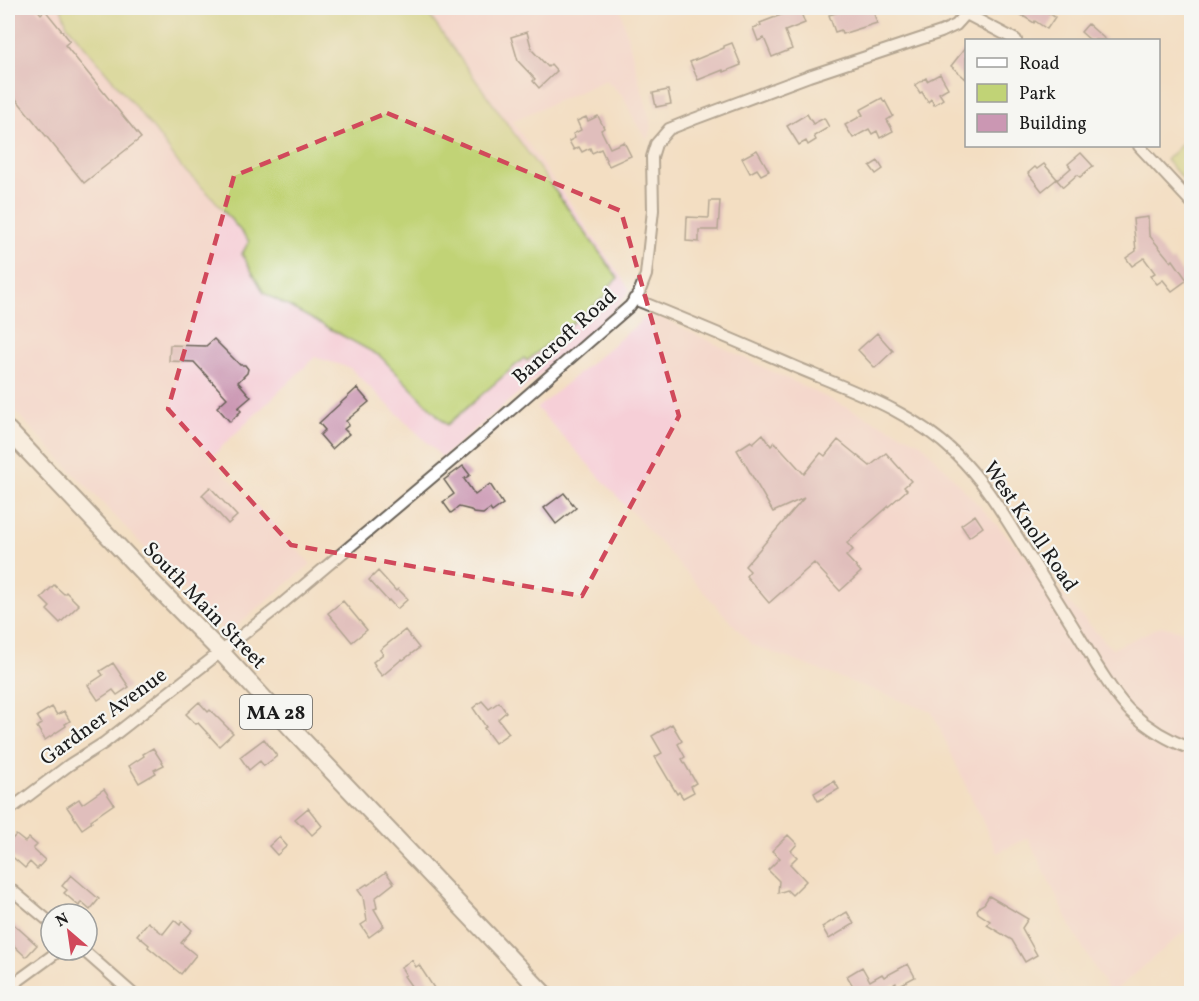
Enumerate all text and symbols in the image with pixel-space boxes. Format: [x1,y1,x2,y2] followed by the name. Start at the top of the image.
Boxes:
[965,39,1160,147] legend
[1019,52,1060,77] text: Road
[1019,82,1056,107] text: Park
[1019,112,1087,137] text: Building
[506,282,624,392] street label: Bancroft Road
[975,456,1084,598] street label: West Knoll Road
[136,536,272,676] street label: South Main Street
[34,661,173,773] street label: Gardner Avenue
[240,695,312,729] road number: MA 28
[39,902,99,962] north arrow
[52,908,73,933] text: N

